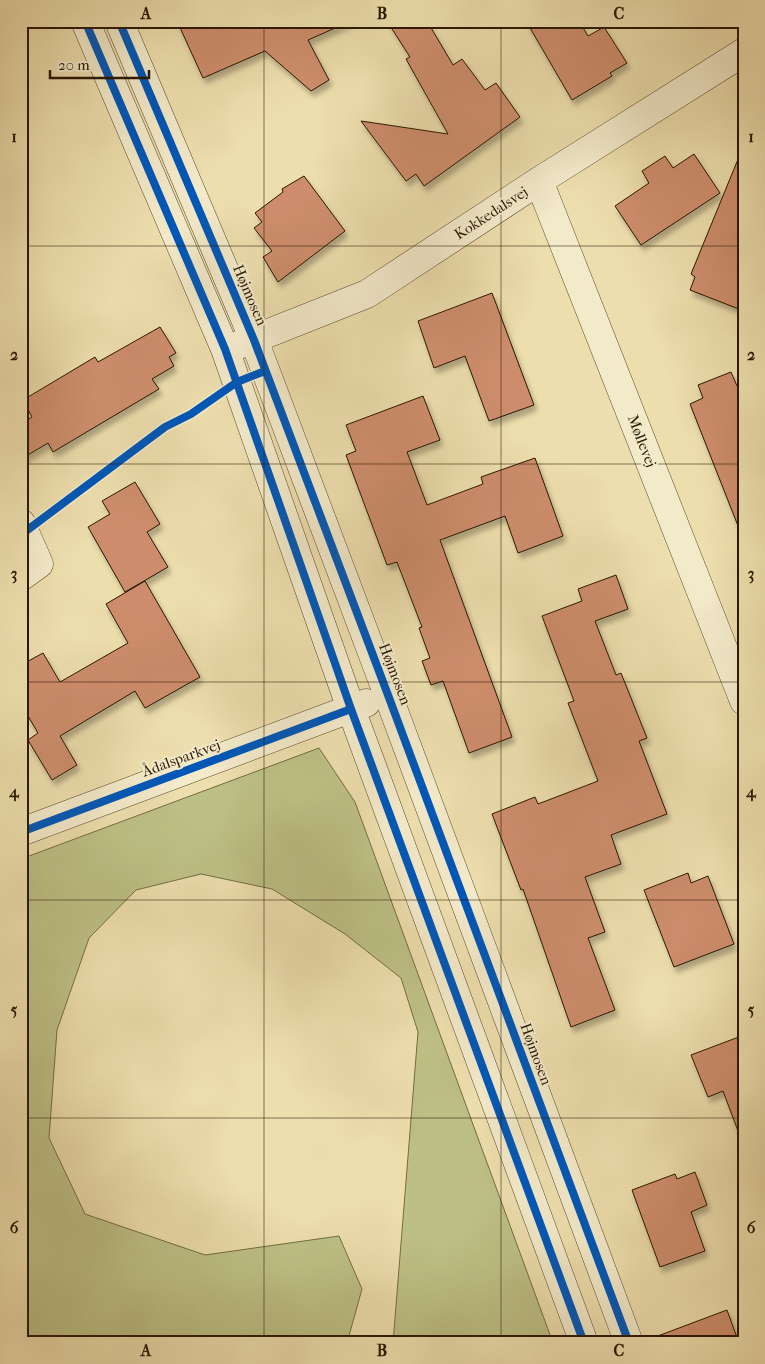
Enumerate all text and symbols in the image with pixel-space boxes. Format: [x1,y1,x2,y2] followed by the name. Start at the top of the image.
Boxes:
[140,4,152,23] text: A
[377,4,387,23] text: B
[614,4,625,23] text: C
[50,48,149,80] scale bar
[58,56,90,74] text: 20 m
[11,127,17,146] text: 1
[748,127,754,146] text: 1
[451,183,531,243] street label: Kokkedalsvej
[229,262,271,329] street label: Højmosen
[10,345,18,364] text: 2
[747,345,755,364] text: 2
[624,412,660,470] street label: Møllevej
[11,564,17,584] text: 3
[748,564,754,584] text: 3
[375,641,415,708] street label: Højmosen
[138,736,223,781] street label: Ådalsparkvej
[8,782,20,802] text: 4
[745,782,757,802] text: 4
[11,1000,18,1019] text: 5
[748,1000,755,1019] text: 5
[516,1020,556,1088] street label: Højmosen
[10,1218,19,1237] text: 6
[747,1218,756,1237] text: 6
[140,1341,152,1360] text: A
[377,1341,387,1360] text: B
[614,1341,625,1360] text: C

